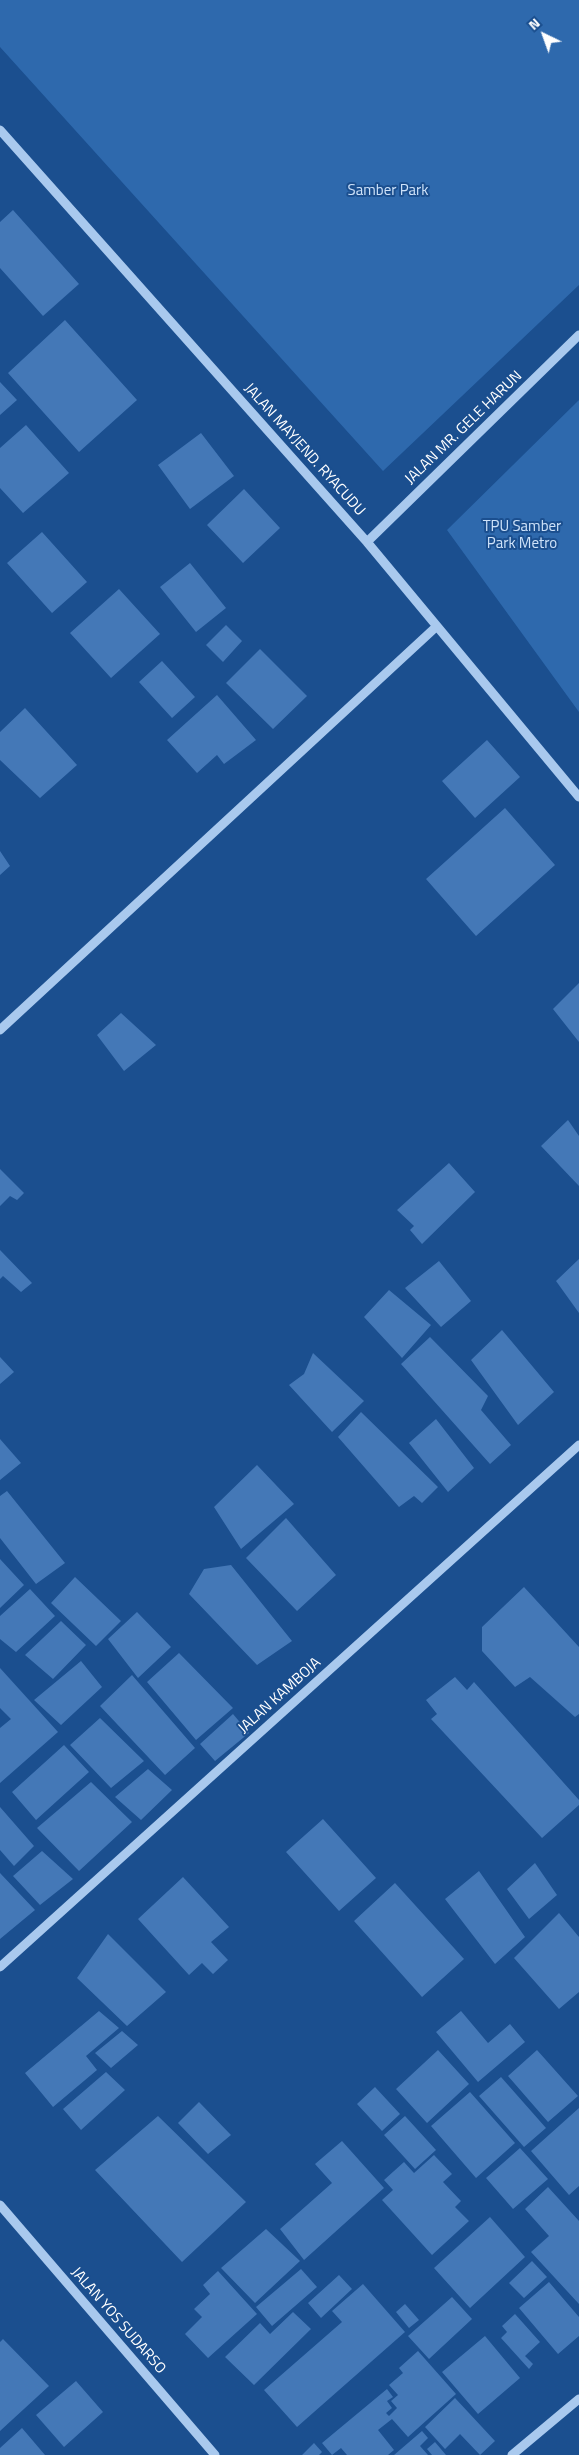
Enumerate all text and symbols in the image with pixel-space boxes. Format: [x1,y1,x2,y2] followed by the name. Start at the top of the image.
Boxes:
[519,10,569,60] north arrow
[523,12,544,35] text: N
[348,182,428,200] park label: Samber Park
[402,367,526,489] street label: JALAN MR. GELE HARUN
[240,380,368,520] street label: JALAN MAYJEND. RYACUDU
[483,518,561,553] park label: TPU Samber Park Metro
[235,1654,325,1738] street label: JALAN KAMBOJA
[67,2264,169,2378] street label: JALAN YOS SUDARSO

